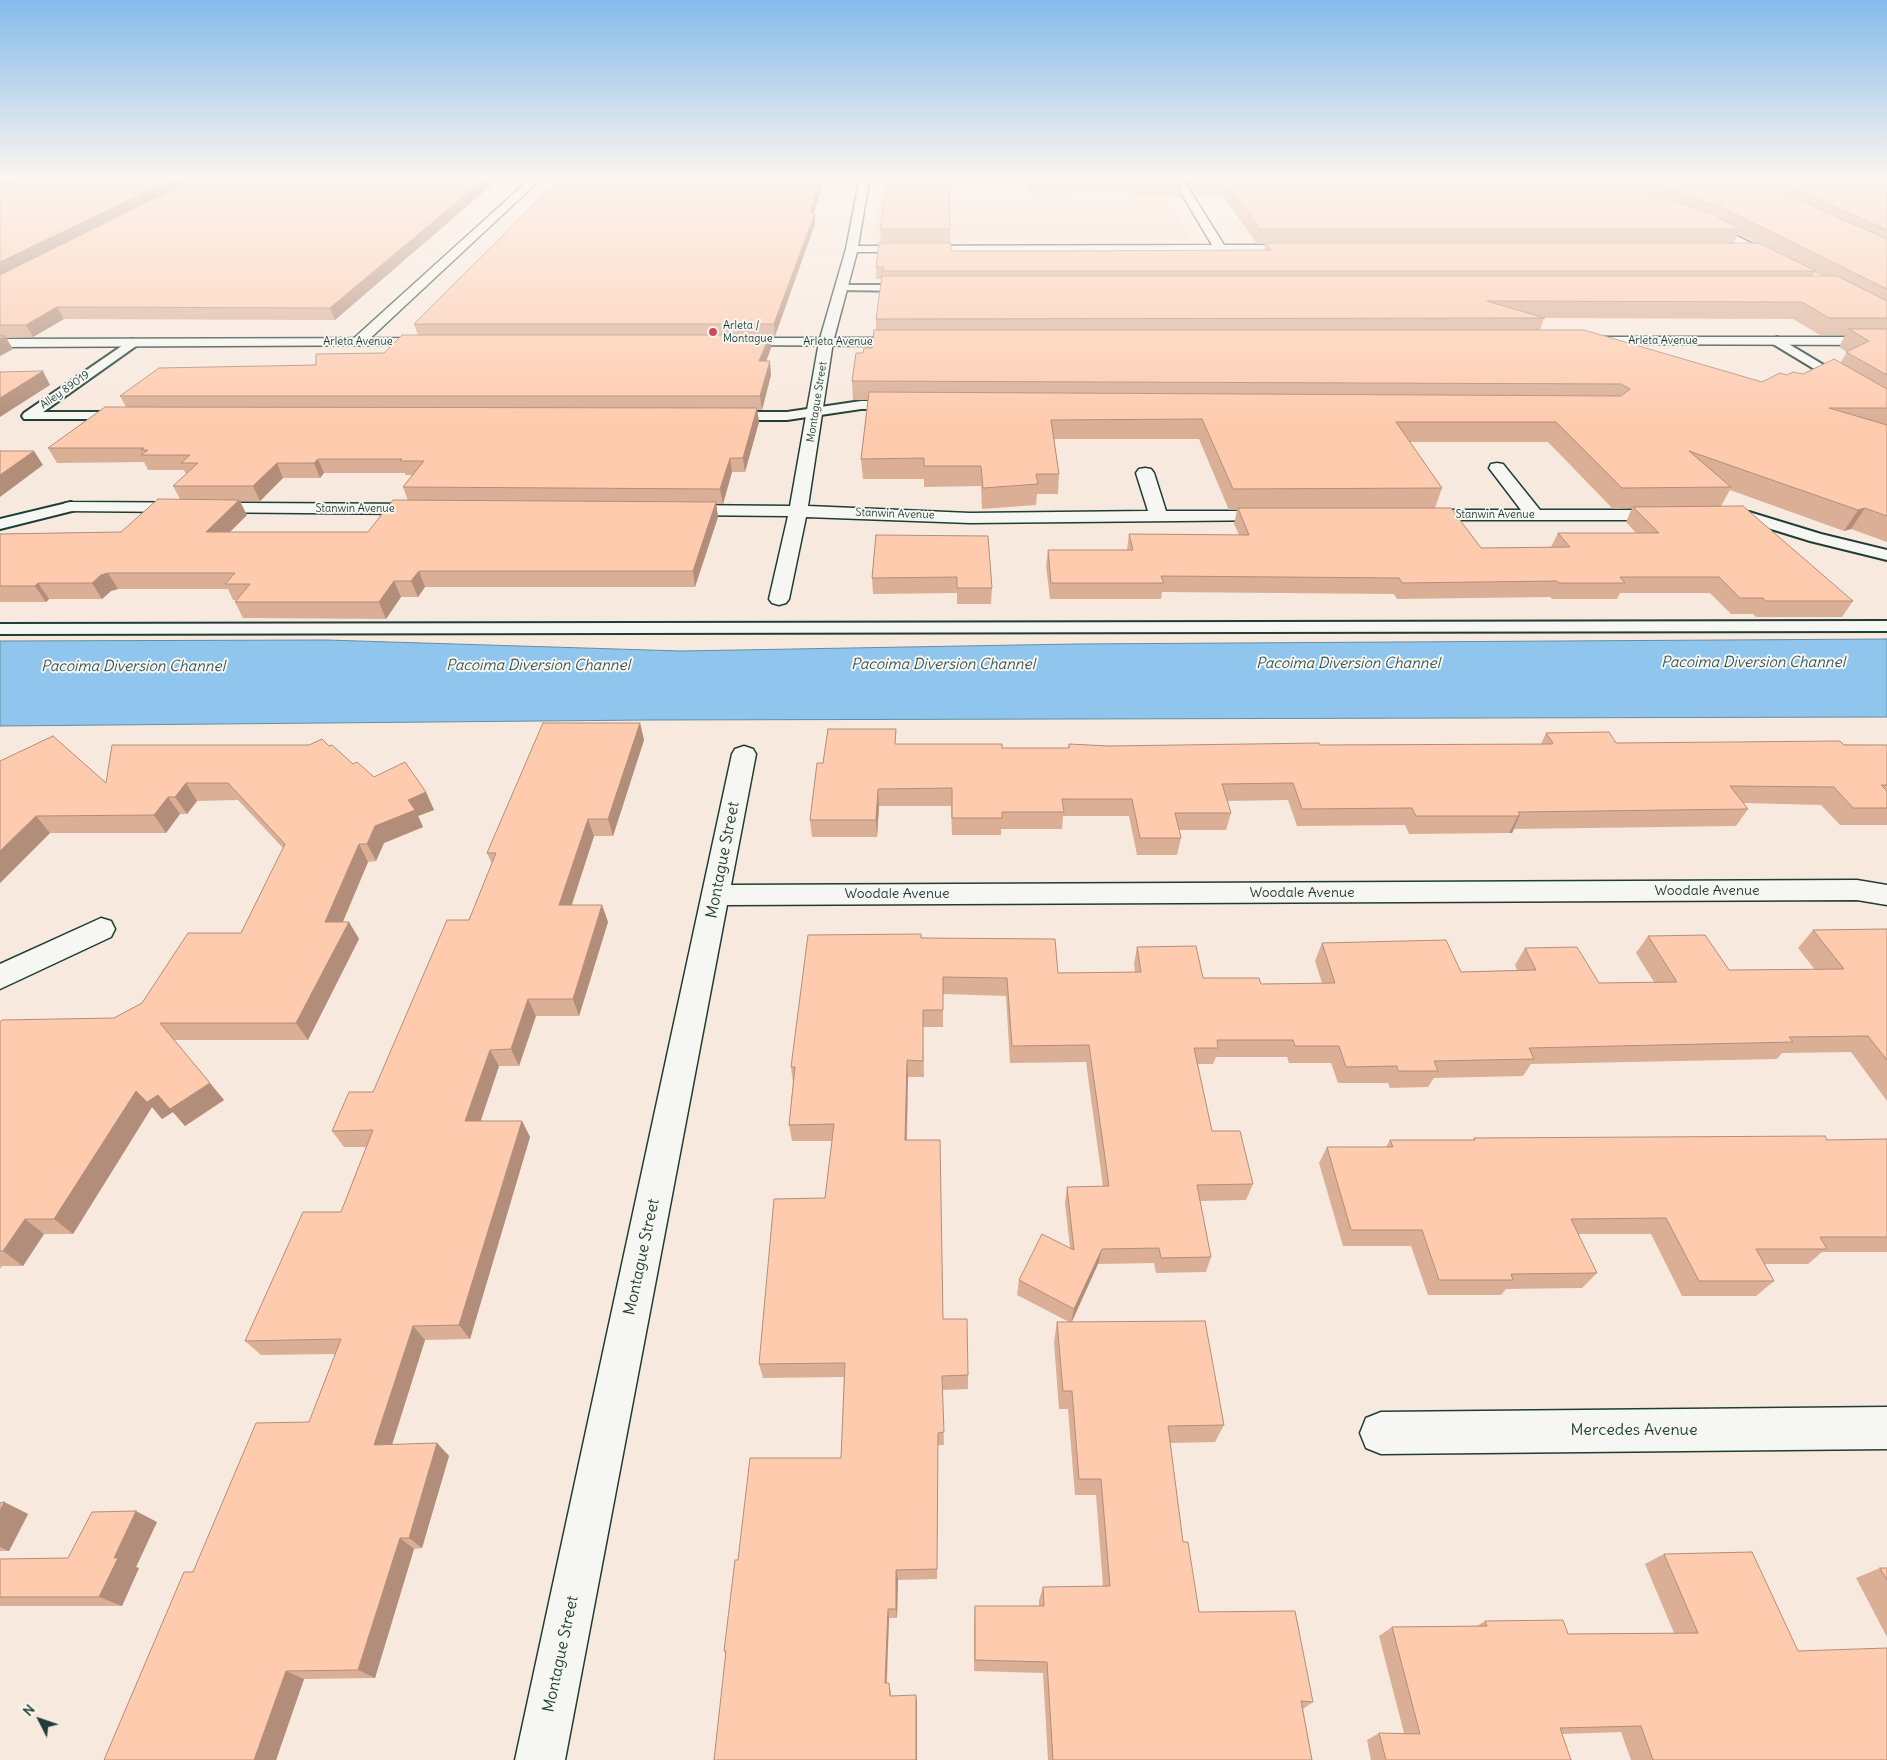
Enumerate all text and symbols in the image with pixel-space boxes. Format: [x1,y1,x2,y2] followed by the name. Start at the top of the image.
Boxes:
[723,319,773,345] place label: Arleta / Montague
[707,326,719,338] marker: Arleta / Montague
[1628,334,1698,348] street label: Arleta Avenue
[323,335,393,349] street label: Arleta Avenue
[803,335,873,349] street label: Arleta Avenue
[804,361,830,443] street label: Montague Street
[38,368,92,412] street label: Alley 89019
[315,502,395,516] street label: Stanwin Avenue
[855,506,935,522] street label: Stanwin Avenue
[1455,508,1535,522] street label: Stanwin Avenue
[1661,654,1845,672] water label: Pacoima Diversion Channel
[1256,655,1440,673] water label: Pacoima Diversion Channel
[851,656,1035,674] water label: Pacoima Diversion Channel
[446,657,630,675] water label: Pacoima Diversion Channel
[41,658,225,676] water label: Pacoima Diversion Channel
[702,800,744,920] street label: Montague Street
[1654,883,1760,899] street label: Woodale Avenue
[1249,885,1355,901] street label: Woodale Avenue
[844,886,950,902] street label: Woodale Avenue
[620,1197,664,1317] street label: Montague Street
[1570,1420,1698,1440] street label: Mercedes Avenue
[539,1594,583,1714] street label: Montague Street
[15,1695,65,1745] north arrow
[19,1701,39,1720] text: N

